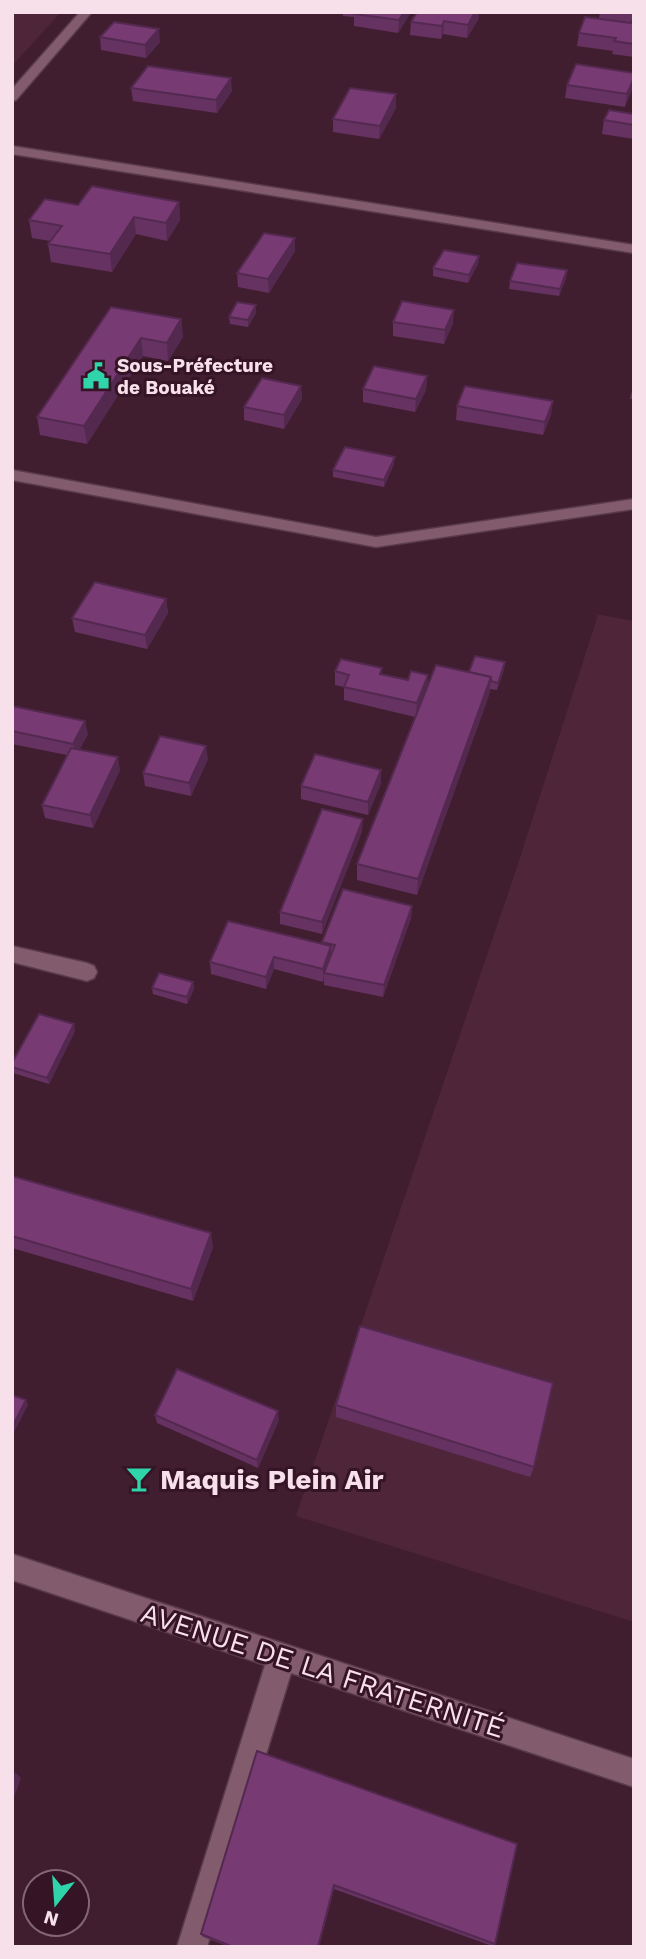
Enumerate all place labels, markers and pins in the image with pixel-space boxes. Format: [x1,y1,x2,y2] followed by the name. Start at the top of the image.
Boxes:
[117,354,273,399] place label: Sous-Préfecture de Bouaké
[81,361,111,391] public building icon: Sous-Préfecture de Bouaké
[160,1463,384,1496] place label: Maquis Plein Air
[124,1464,154,1494] bar icon: Maquis Plein Air

